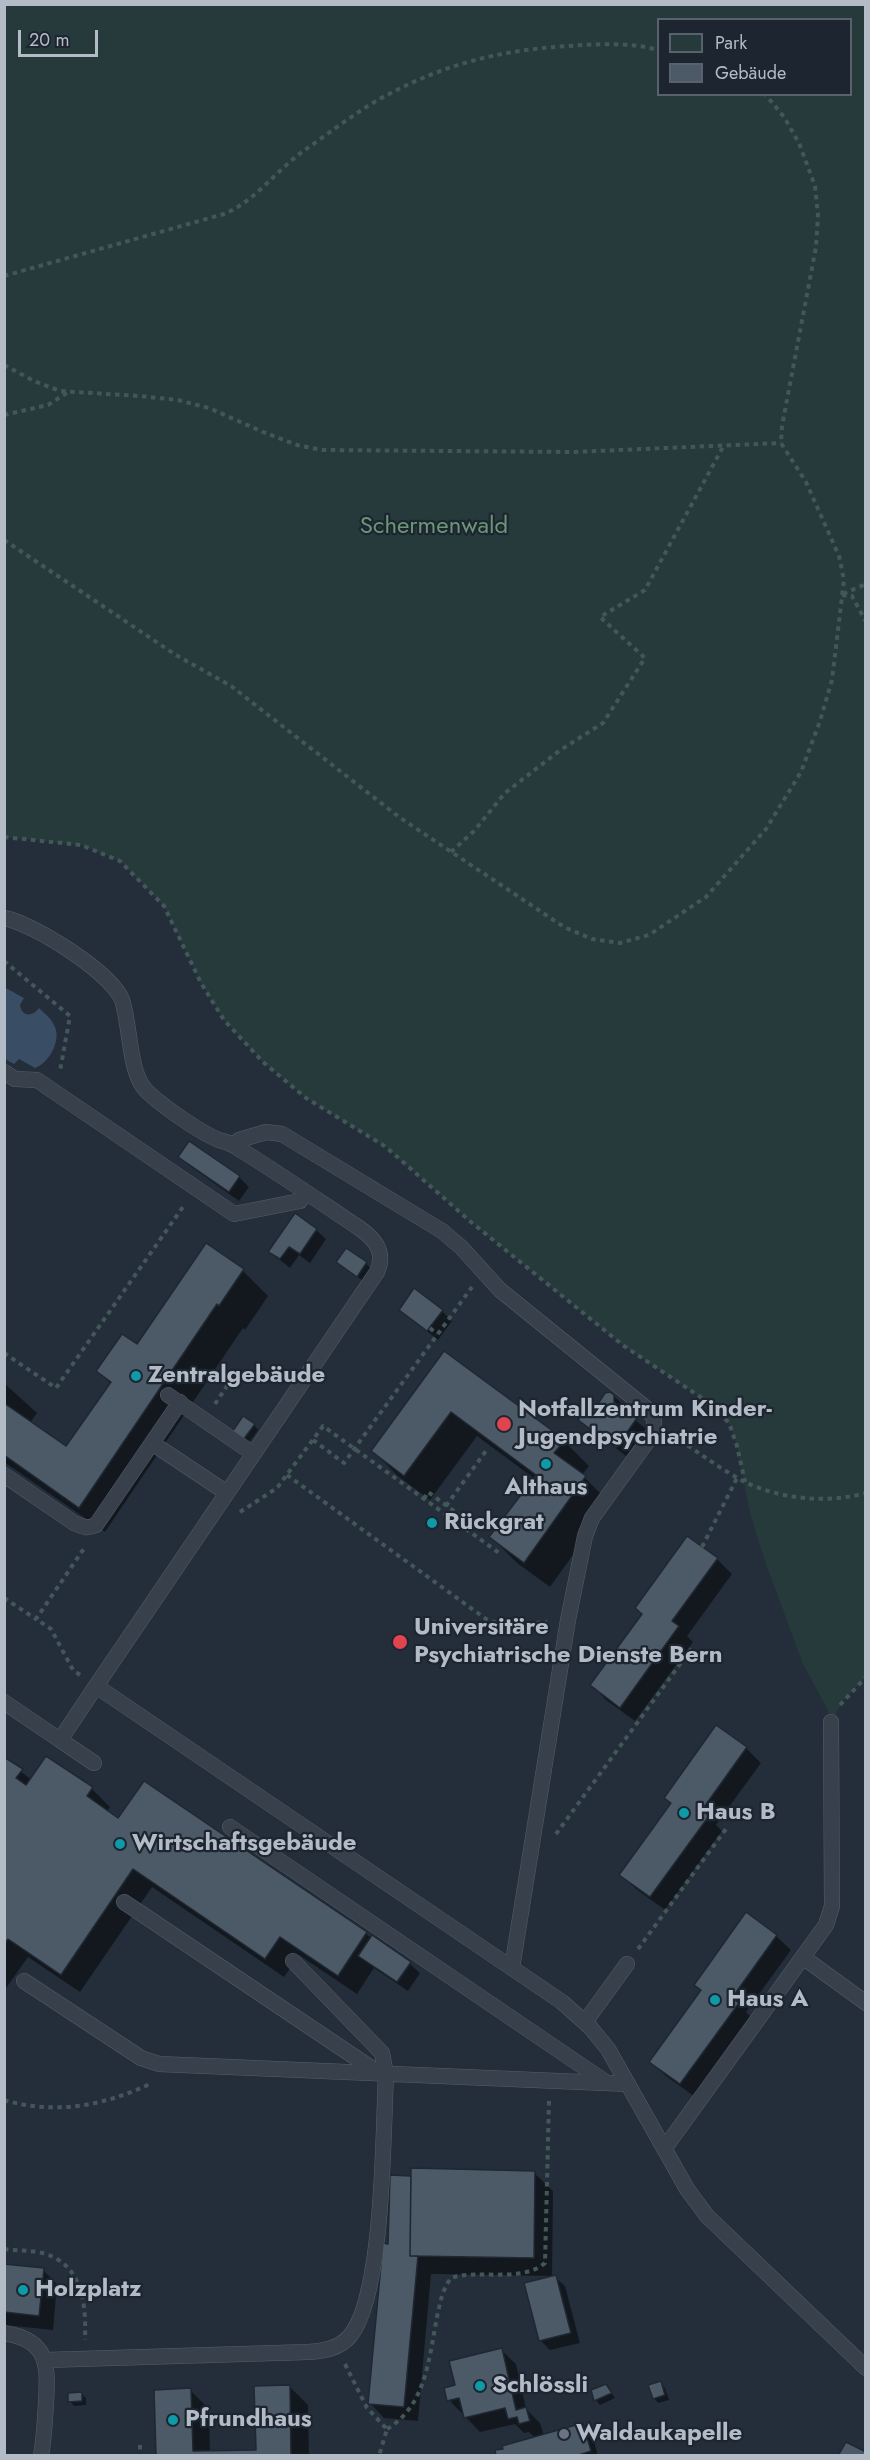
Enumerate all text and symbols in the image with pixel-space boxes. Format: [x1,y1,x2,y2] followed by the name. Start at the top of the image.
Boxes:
[21,18,100,56] scale bar
[657,18,852,96] legend
[29,27,69,53] text: 20 m
[715,30,747,56] text: Park
[715,60,786,86] text: Gebäude
[360,513,508,541] park label: Schermenwald
[148,1362,325,1390] place label: Zentralgebäude
[129,1369,143,1383] marker: Zentralgebäude
[518,1396,772,1452] place label: Notfallzentrum Kinder- Jugendpsychiatrie
[495,1415,513,1433] marker: Notfallzentrum Kinder- Jugendpsychiatrie
[539,1457,553,1471] marker: Althaus
[504,1474,588,1502] place label: Althaus
[444,1509,544,1537] place label: Rückgrat
[425,1516,439,1530] marker: Rückgrat
[414,1614,722,1670] place label: Universitäre Psychiatrische Dienste Bern
[391,1633,409,1651] marker: Universitäre Psychiatrische Dienste Bern
[696,1799,776,1827] place label: Haus B
[677,1806,691,1820] marker: Haus B
[132,1830,357,1858] place label: Wirtschaftsgebäude
[113,1837,127,1851] marker: Wirtschaftsgebäude
[727,1986,808,2014] place label: Haus A
[708,1993,722,2007] marker: Haus A
[35,2276,141,2304] place label: Holzplatz
[16,2283,30,2297] marker: Holzplatz
[492,2372,588,2400] place label: Schlössli
[473,2379,487,2393] marker: Schlössli
[185,2406,312,2434] place label: Pfrundhaus
[166,2413,180,2427] marker: Pfrundhaus
[576,2420,742,2448] place label: Waldaukapelle
[557,2427,571,2441] marker: Waldaukapelle

